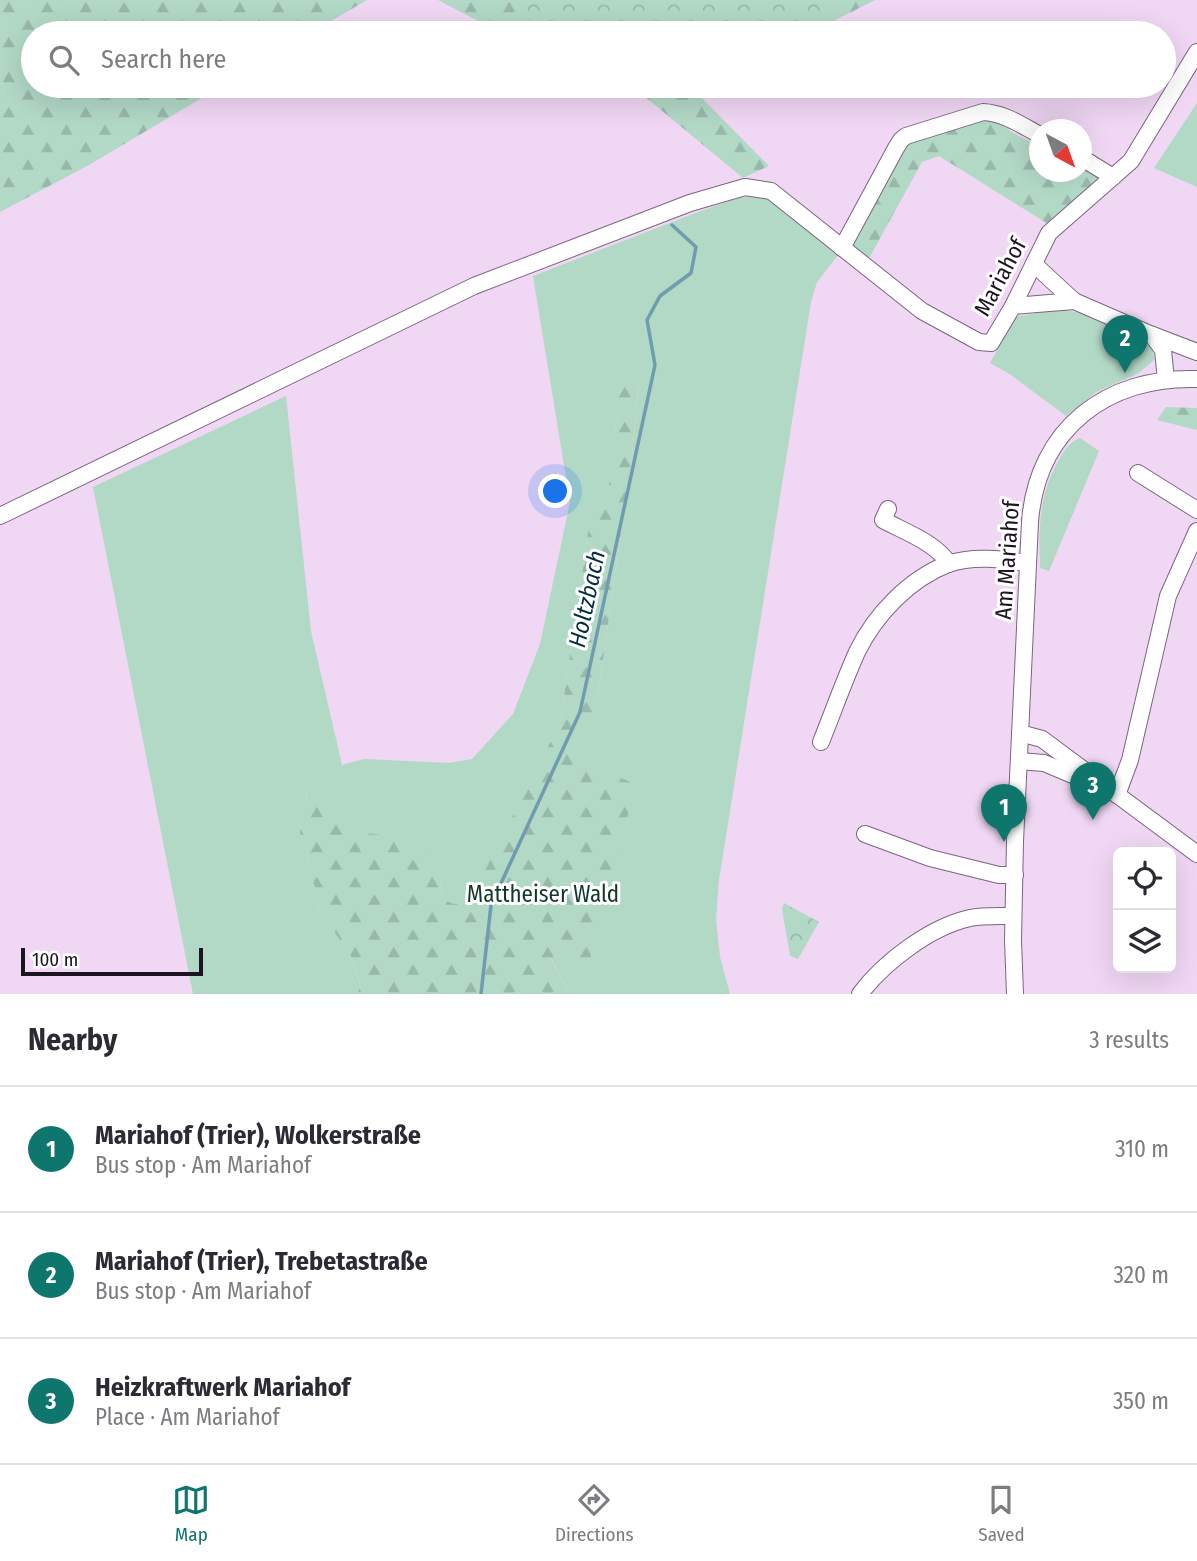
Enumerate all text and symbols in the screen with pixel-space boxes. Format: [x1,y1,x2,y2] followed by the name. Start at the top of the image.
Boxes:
[21,21,1176,98] search box
[45,41,83,79] icon: search
[101,44,226,75] text: Search here
[1029,119,1092,182] north arrow
[968,232,1033,321] street label: Mariahof
[1102,315,1148,373] pin: 2
[538,474,572,508] your location
[989,498,1025,620] street label: Am Mariahof
[563,548,611,650] water label: Holtzbach
[1070,762,1116,820] pin: 3
[981,784,1027,842] pin: 1
[1113,847,1176,973] map controls
[1113,847,1176,910] button: locate
[467,880,619,908] park label: Mattheiser Wald
[1113,910,1176,973] button: layers
[21,945,203,977] scale bar
[32,948,78,971] text: 100 m
[28,1022,117,1058] text: Nearby
[1089,1026,1169,1054] text: 3 results
[95,1120,421,1151] text: Mariahof (Trier), Wolkerstraße
[46,1135,56,1163] text: 1
[1115,1135,1169,1163] text: 310 m
[95,1151,311,1179] text: Bus stop · Am Mariahof
[95,1246,428,1277] text: Mariahof (Trier), Trebetastraße
[46,1261,56,1289] text: 2
[1114,1261,1169,1289] text: 320 m
[95,1277,311,1305] text: Bus stop · Am Mariahof
[95,1372,350,1403] text: Heizkraftwerk Mariahof
[46,1387,56,1415] text: 3
[1113,1387,1169,1415] text: 350 m
[95,1403,280,1431] text: Place · Am Mariahof
[172,1481,210,1546] tab: Map
[555,1481,634,1546] tab: Directions
[978,1481,1025,1546] tab: Saved

